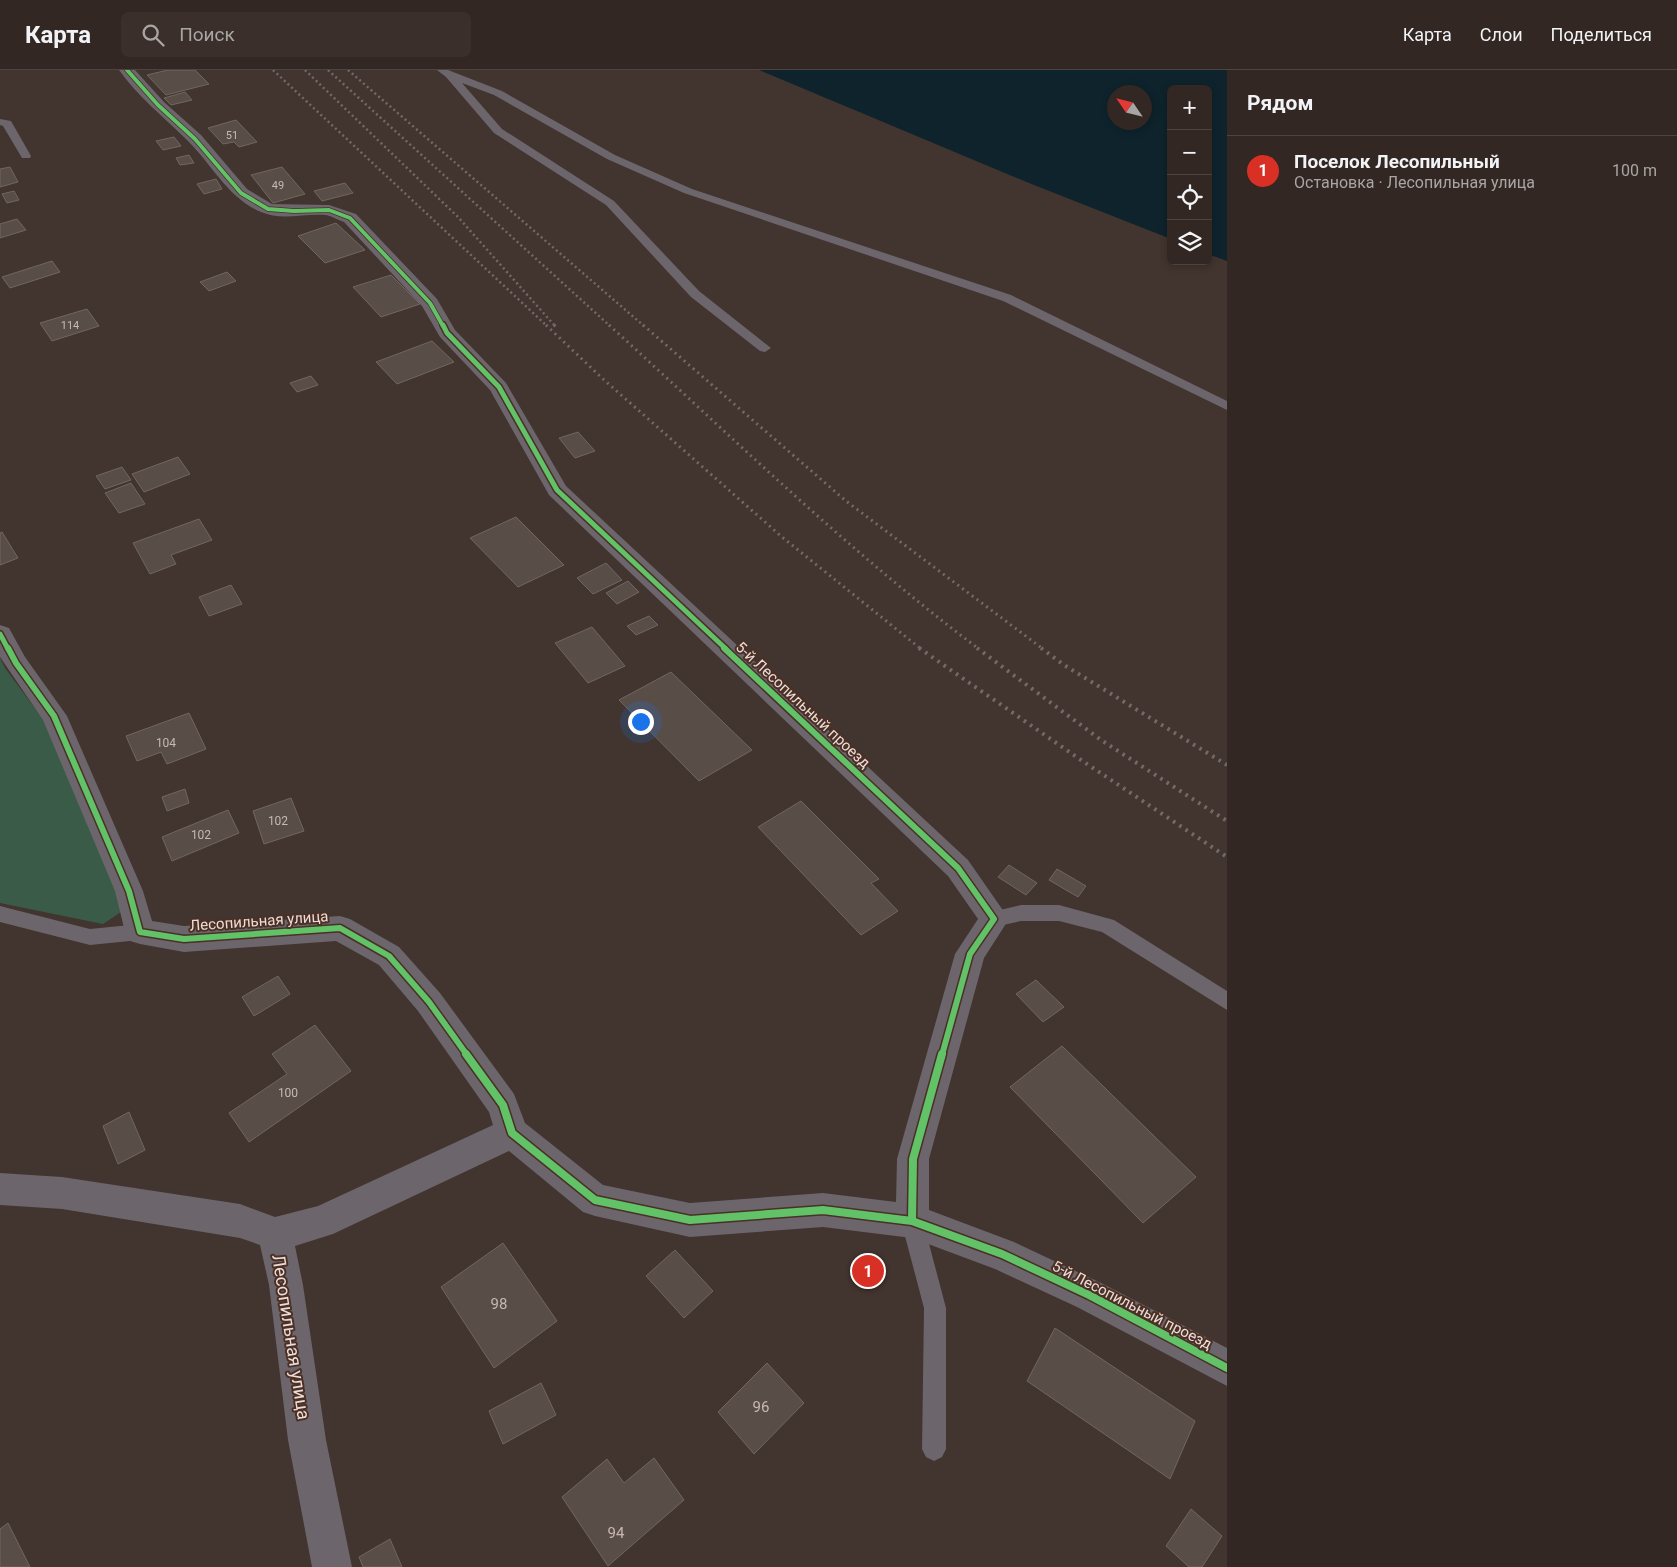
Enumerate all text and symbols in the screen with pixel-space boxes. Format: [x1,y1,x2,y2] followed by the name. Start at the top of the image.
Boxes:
[121,12,471,57] search box
[25,21,91,49] text: Карта
[139,21,167,49] icon: search
[179,23,235,46] text: Поиск
[1403,24,1452,45] text: Карта
[1480,24,1523,45] text: Слои
[1551,24,1652,45] text: Поделиться
[1107,85,1152,130] north arrow
[1167,85,1212,265] map controls
[1167,85,1212,130] button: +
[1247,91,1313,115] text: Рядом
[226,129,238,142] house number: 51
[1167,130,1212,175] button: −
[1294,150,1500,173] text: Поселок Лесопильный
[1258,161,1268,180] text: 1
[1612,161,1657,180] text: 100 m
[1294,173,1535,192] text: Остановка · Лесопильная улица
[1167,175,1212,220] button: locate
[272,179,284,192] house number: 49
[1167,220,1212,265] button: layers
[61,319,79,332] house number: 114
[732,638,874,772] street label: 5-й Лесопильный проезд
[628,709,654,735] your location
[156,736,176,750] house number: 104
[268,814,288,828] house number: 102
[191,828,211,842] house number: 102
[189,907,329,935] street label: Лесопильная улица
[278,1086,298,1100] house number: 100
[852,1252,884,1290] pin: 1
[268,1253,315,1421] street label: Лесопильная улица
[1049,1257,1215,1353] street label: 5-й Лесопильный проезд
[491,1295,507,1313] house number: 98
[753,1398,769,1416] house number: 96
[608,1524,625,1542] house number: 94

